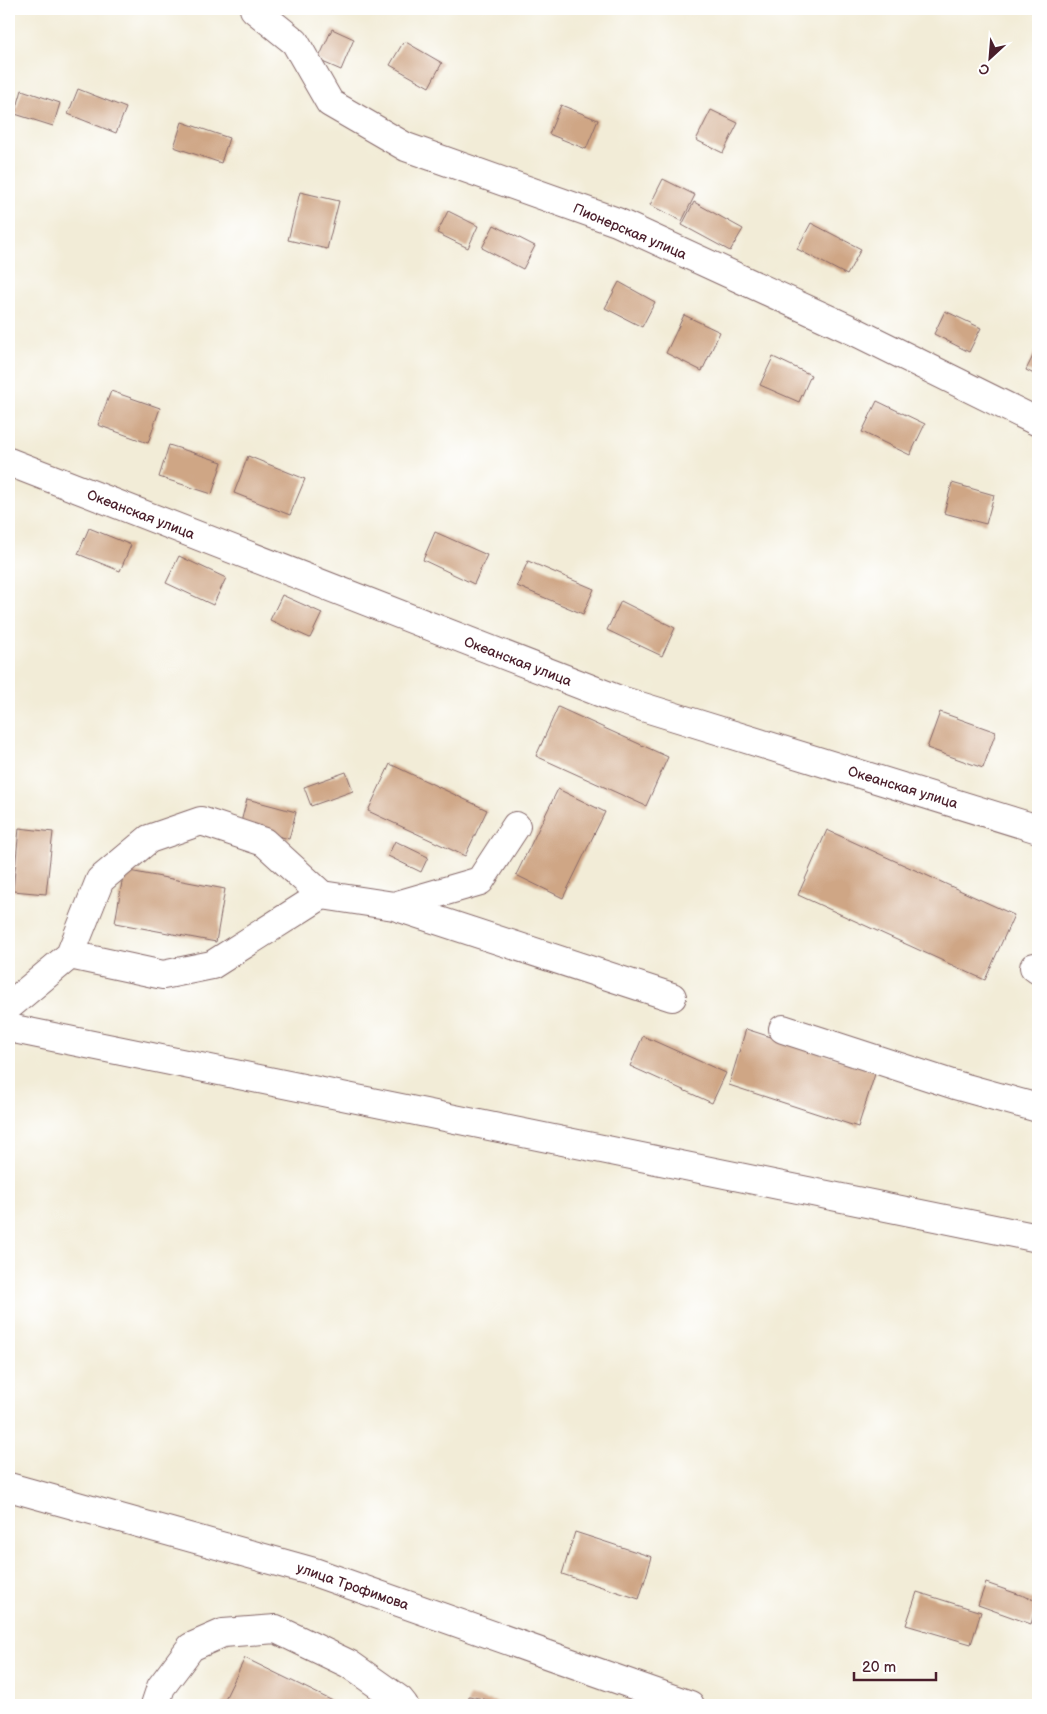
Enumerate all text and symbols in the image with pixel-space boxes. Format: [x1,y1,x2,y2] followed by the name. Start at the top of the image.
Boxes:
[964,32,1014,82] north arrow
[976,59,993,79] text: С
[570,200,690,263] street label: Пионерская улица
[84,486,198,543] street label: Океанская улица
[461,633,575,690] street label: Океанская улица
[846,763,961,813] street label: Океанская улица
[295,1559,412,1614] street label: улица Трофимова
[854,1649,937,1681] scale bar
[862,1658,896,1677] text: 20 m

